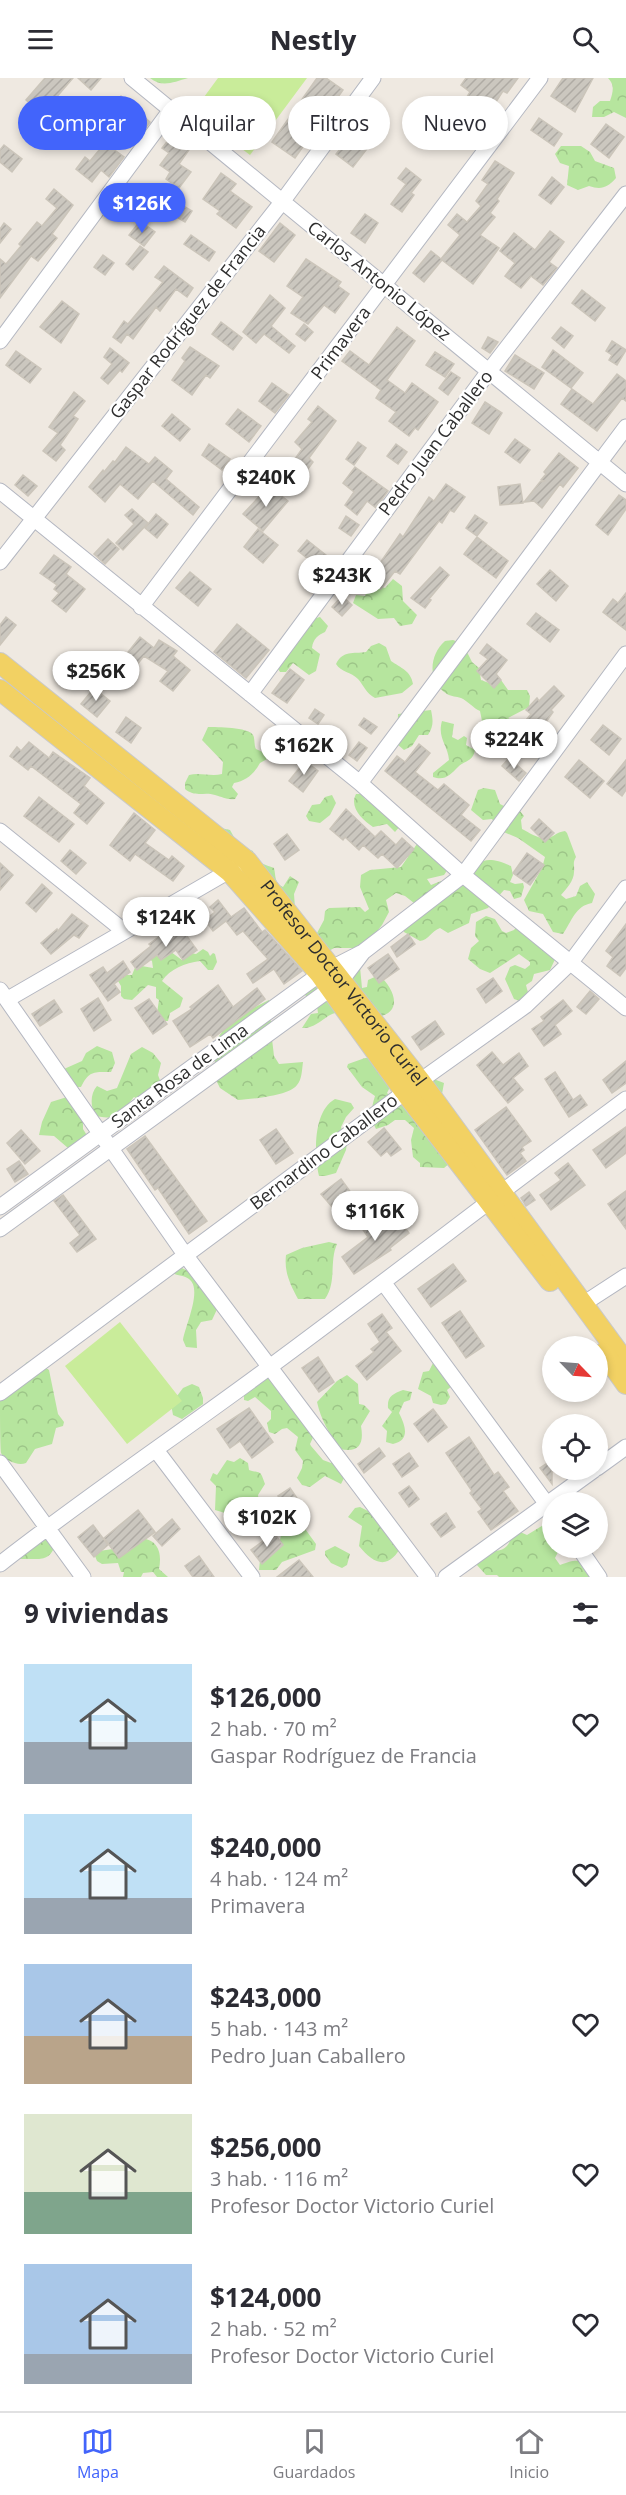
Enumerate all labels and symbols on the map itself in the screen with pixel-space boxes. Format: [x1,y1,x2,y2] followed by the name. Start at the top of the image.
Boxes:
[100,183,184,234] pin: $126K
[303,215,456,346] street label: Carlos Antonio López
[104,219,271,423] street label: Gaspar Rodríguez de Francia
[305,301,376,384] street label: Primavera
[373,365,498,520] street label: Pedro Juan Caballero
[224,457,308,508] pin: $240K
[300,555,384,606] pin: $243K
[54,651,138,702] pin: $256K
[472,719,556,770] pin: $224K
[262,725,346,776] pin: $162K
[255,875,433,1090] street label: Profesor Doctor Victorio Curiel
[124,897,208,948] pin: $124K
[106,1017,253,1133] street label: Santa Rosa de Lima
[245,1088,402,1215] street label: Bernardino Caballero
[333,1191,417,1242] pin: $116K
[542,1336,608,1402] north arrow
[225,1497,309,1548] pin: $102K

